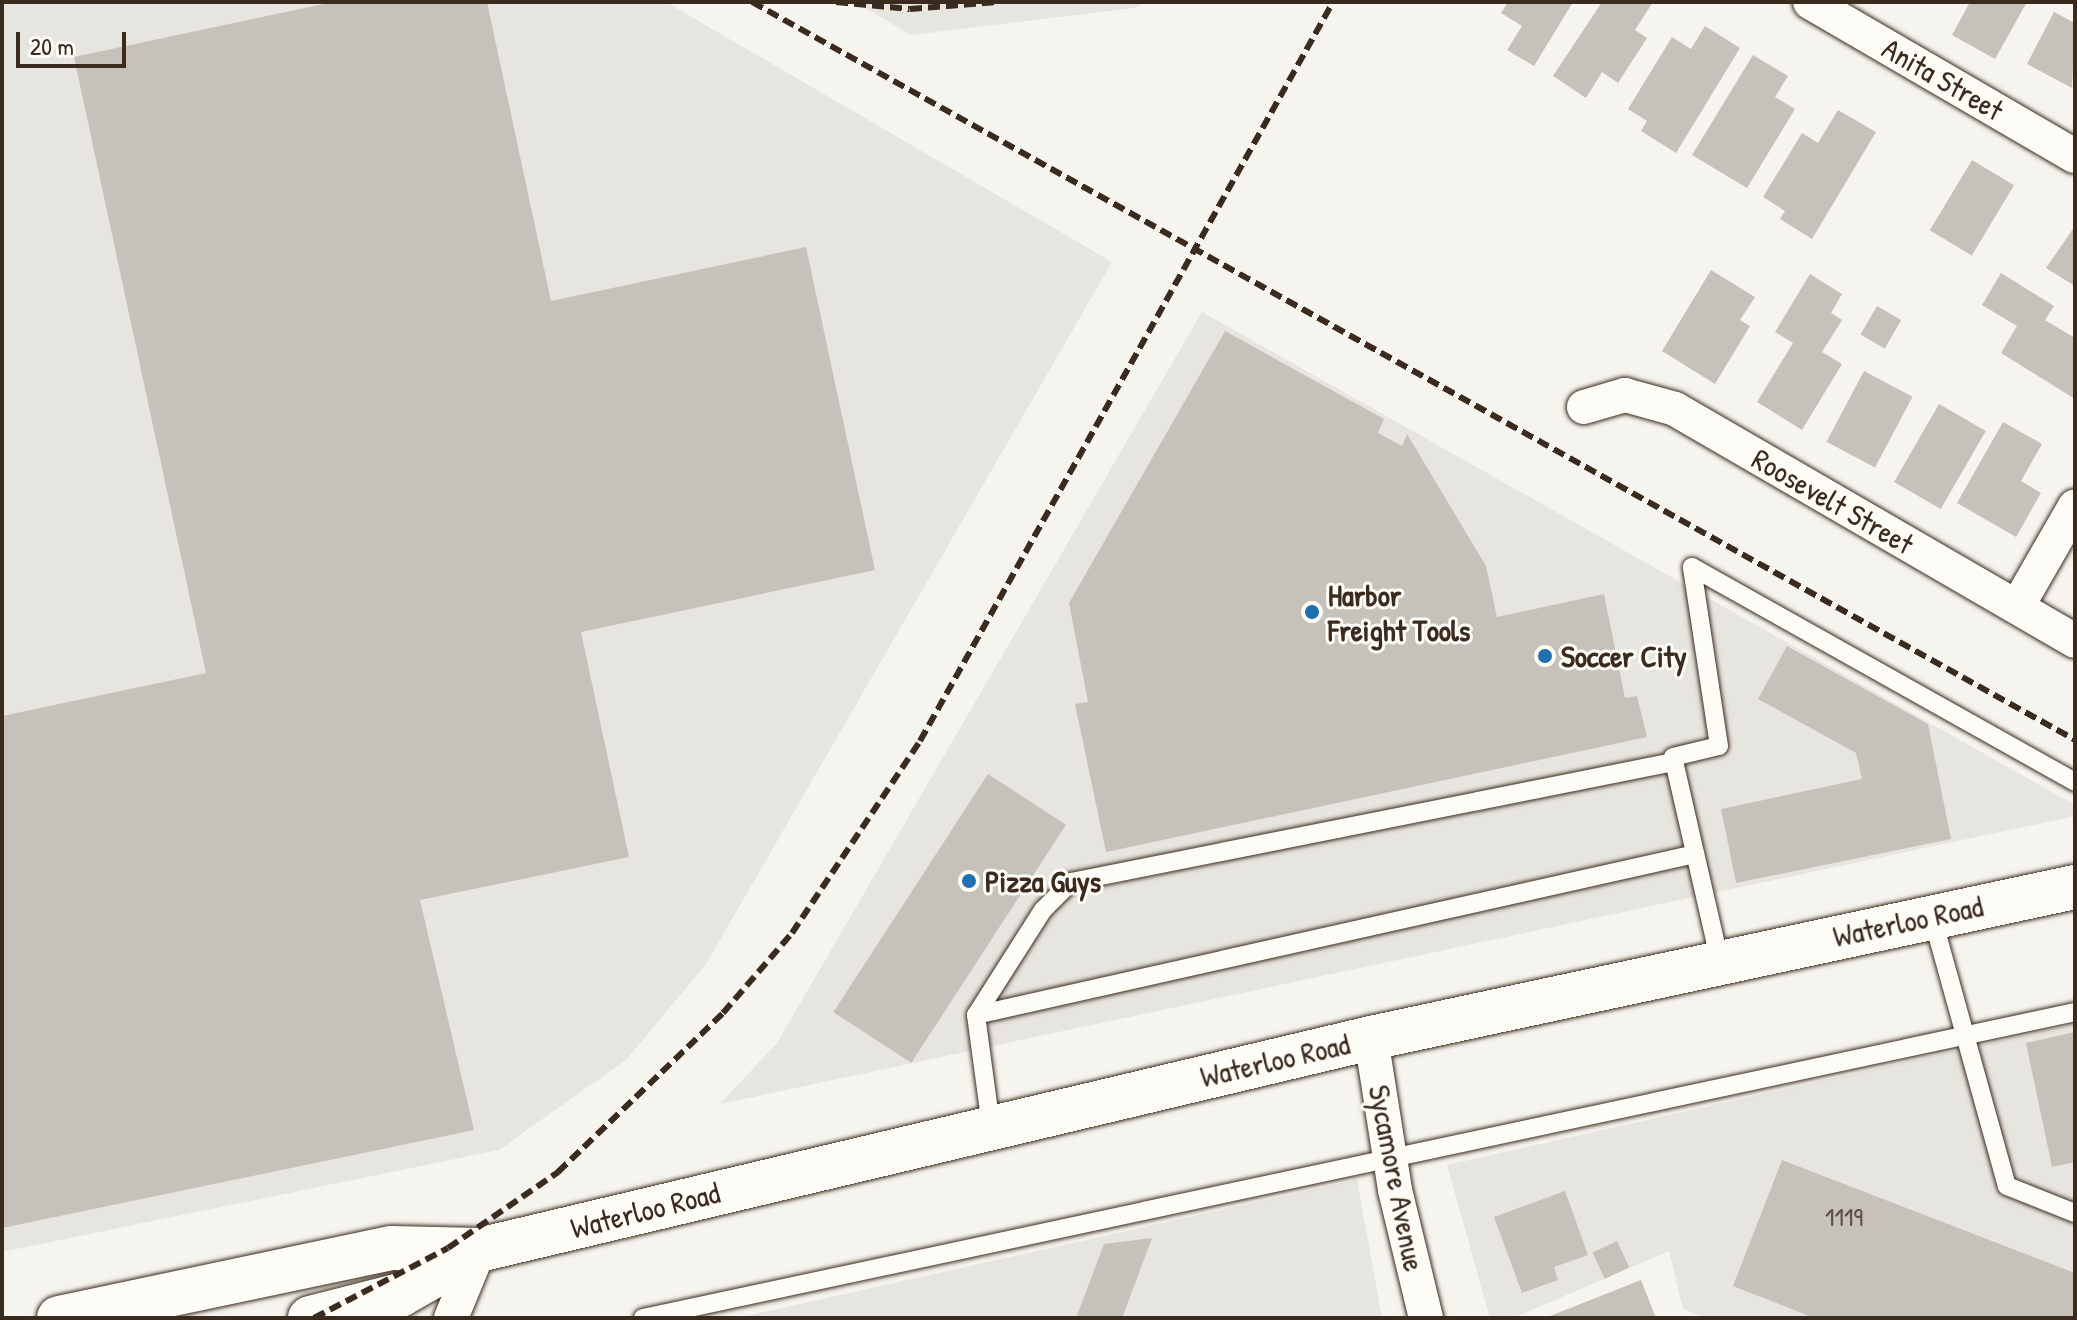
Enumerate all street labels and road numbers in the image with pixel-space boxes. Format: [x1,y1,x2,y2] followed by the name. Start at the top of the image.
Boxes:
[1876,30,2010,128] street label: Anita Street
[1746,440,1920,562] street label: Roosevelt Street
[1830,888,1986,954] street label: Waterloo Road
[1197,1025,1353,1095] street label: Waterloo Road
[1361,1082,1433,1274] street label: Sycamore Avenue
[567,1174,723,1246] street label: Waterloo Road

